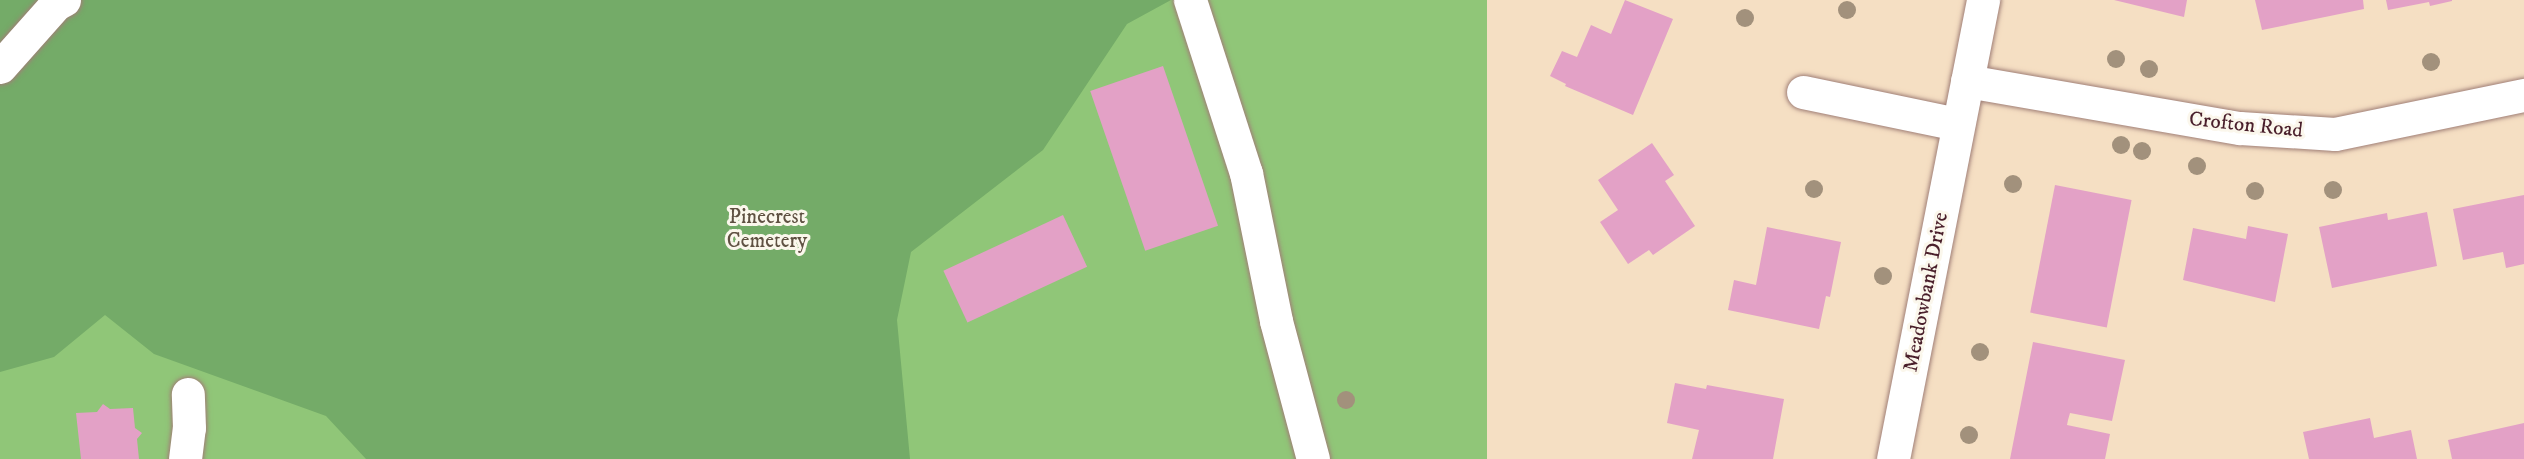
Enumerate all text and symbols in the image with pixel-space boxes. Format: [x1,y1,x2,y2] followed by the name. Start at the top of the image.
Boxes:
[2188,106,2304,144] street label: Crofton Road
[727,204,807,254] park label: Pinecrest Cemetery
[1898,210,1954,374] street label: Meadowbank Drive

